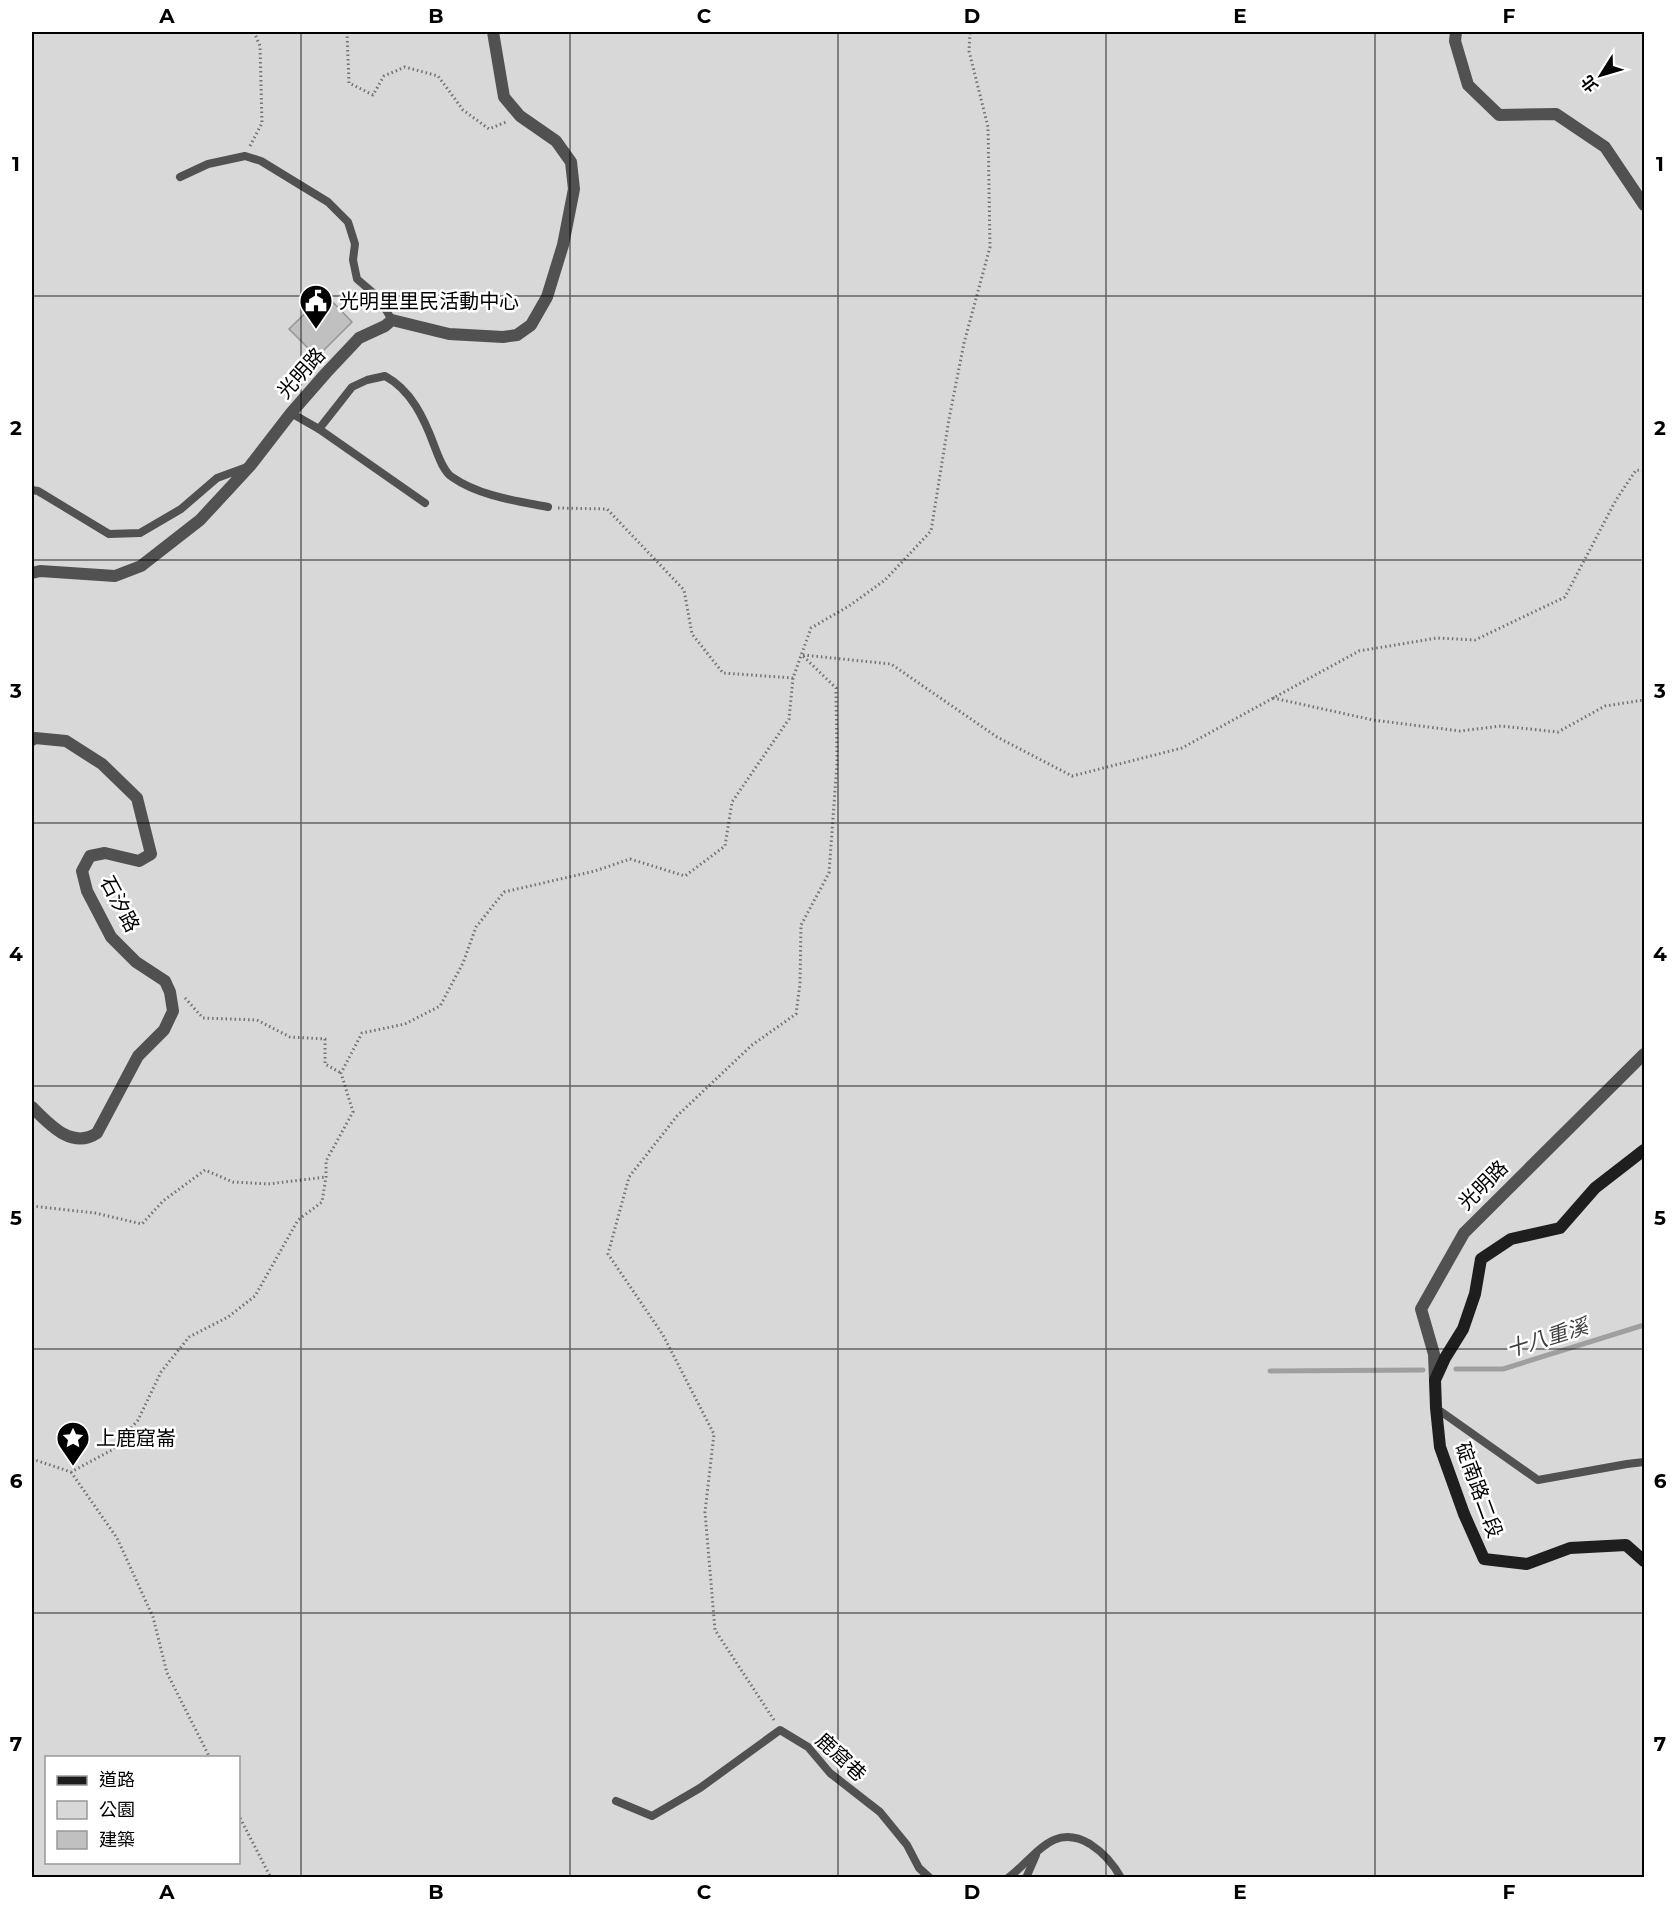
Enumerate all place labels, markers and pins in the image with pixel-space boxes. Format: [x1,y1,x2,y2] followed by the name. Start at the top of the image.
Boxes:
[298,283,334,330] public building icon: 光明里里民活動中心
[339,289,519,313] place label: 光明里里民活動中心
[55,1420,91,1467] place icon: 上鹿窟崙
[96,1426,176,1450] place label: 上鹿窟崙

